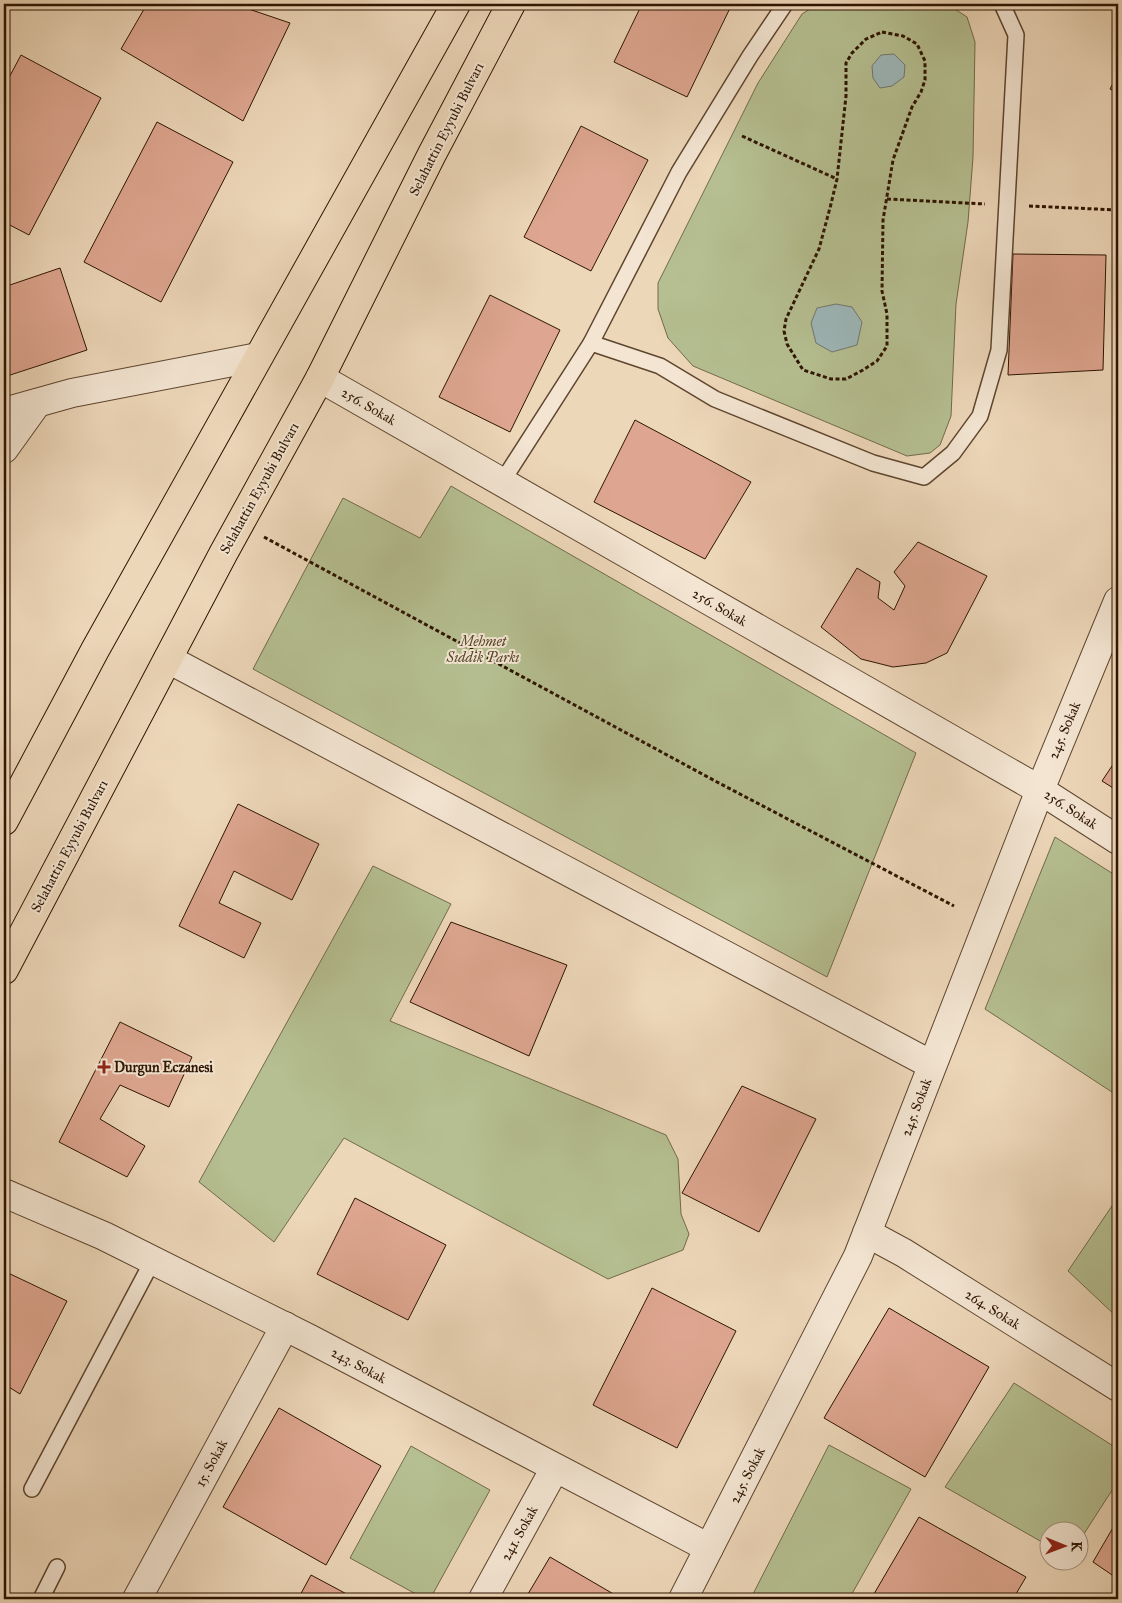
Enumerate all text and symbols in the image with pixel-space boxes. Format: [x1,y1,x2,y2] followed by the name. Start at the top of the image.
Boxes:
[405,59,488,199] street label: Selahattin Eyyubi Bulvarı
[338,384,400,429] street label: 256. Sokak
[216,419,303,557] street label: Selahattin Eyyubi Bulvarı
[689,585,751,630] street label: 256. Sokak
[446,633,519,666] park label: Mehmet Sıddık Parkı
[1045,698,1084,762] street label: 245. Sokak
[27,777,112,915] street label: Selahattin Eyyubi Bulvarı
[1041,786,1101,833] street label: 256. Sokak
[114,1059,213,1077] place label: Durgun Eczanesi
[98,1061,110,1073] marker: Durgun Eczanesi
[898,1075,935,1139] street label: 245. Sokak
[962,1286,1024,1333] street label: 264. Sokak
[328,1344,390,1387] street label: 243. Sokak
[192,1436,231,1490] street label: 15. Sokak
[726,1444,769,1506] street label: 245. Sokak
[497,1502,542,1564] street label: 241. Sokak
[1040,1520,1090,1570] north arrow
[1068,1541,1085,1552] text: K

